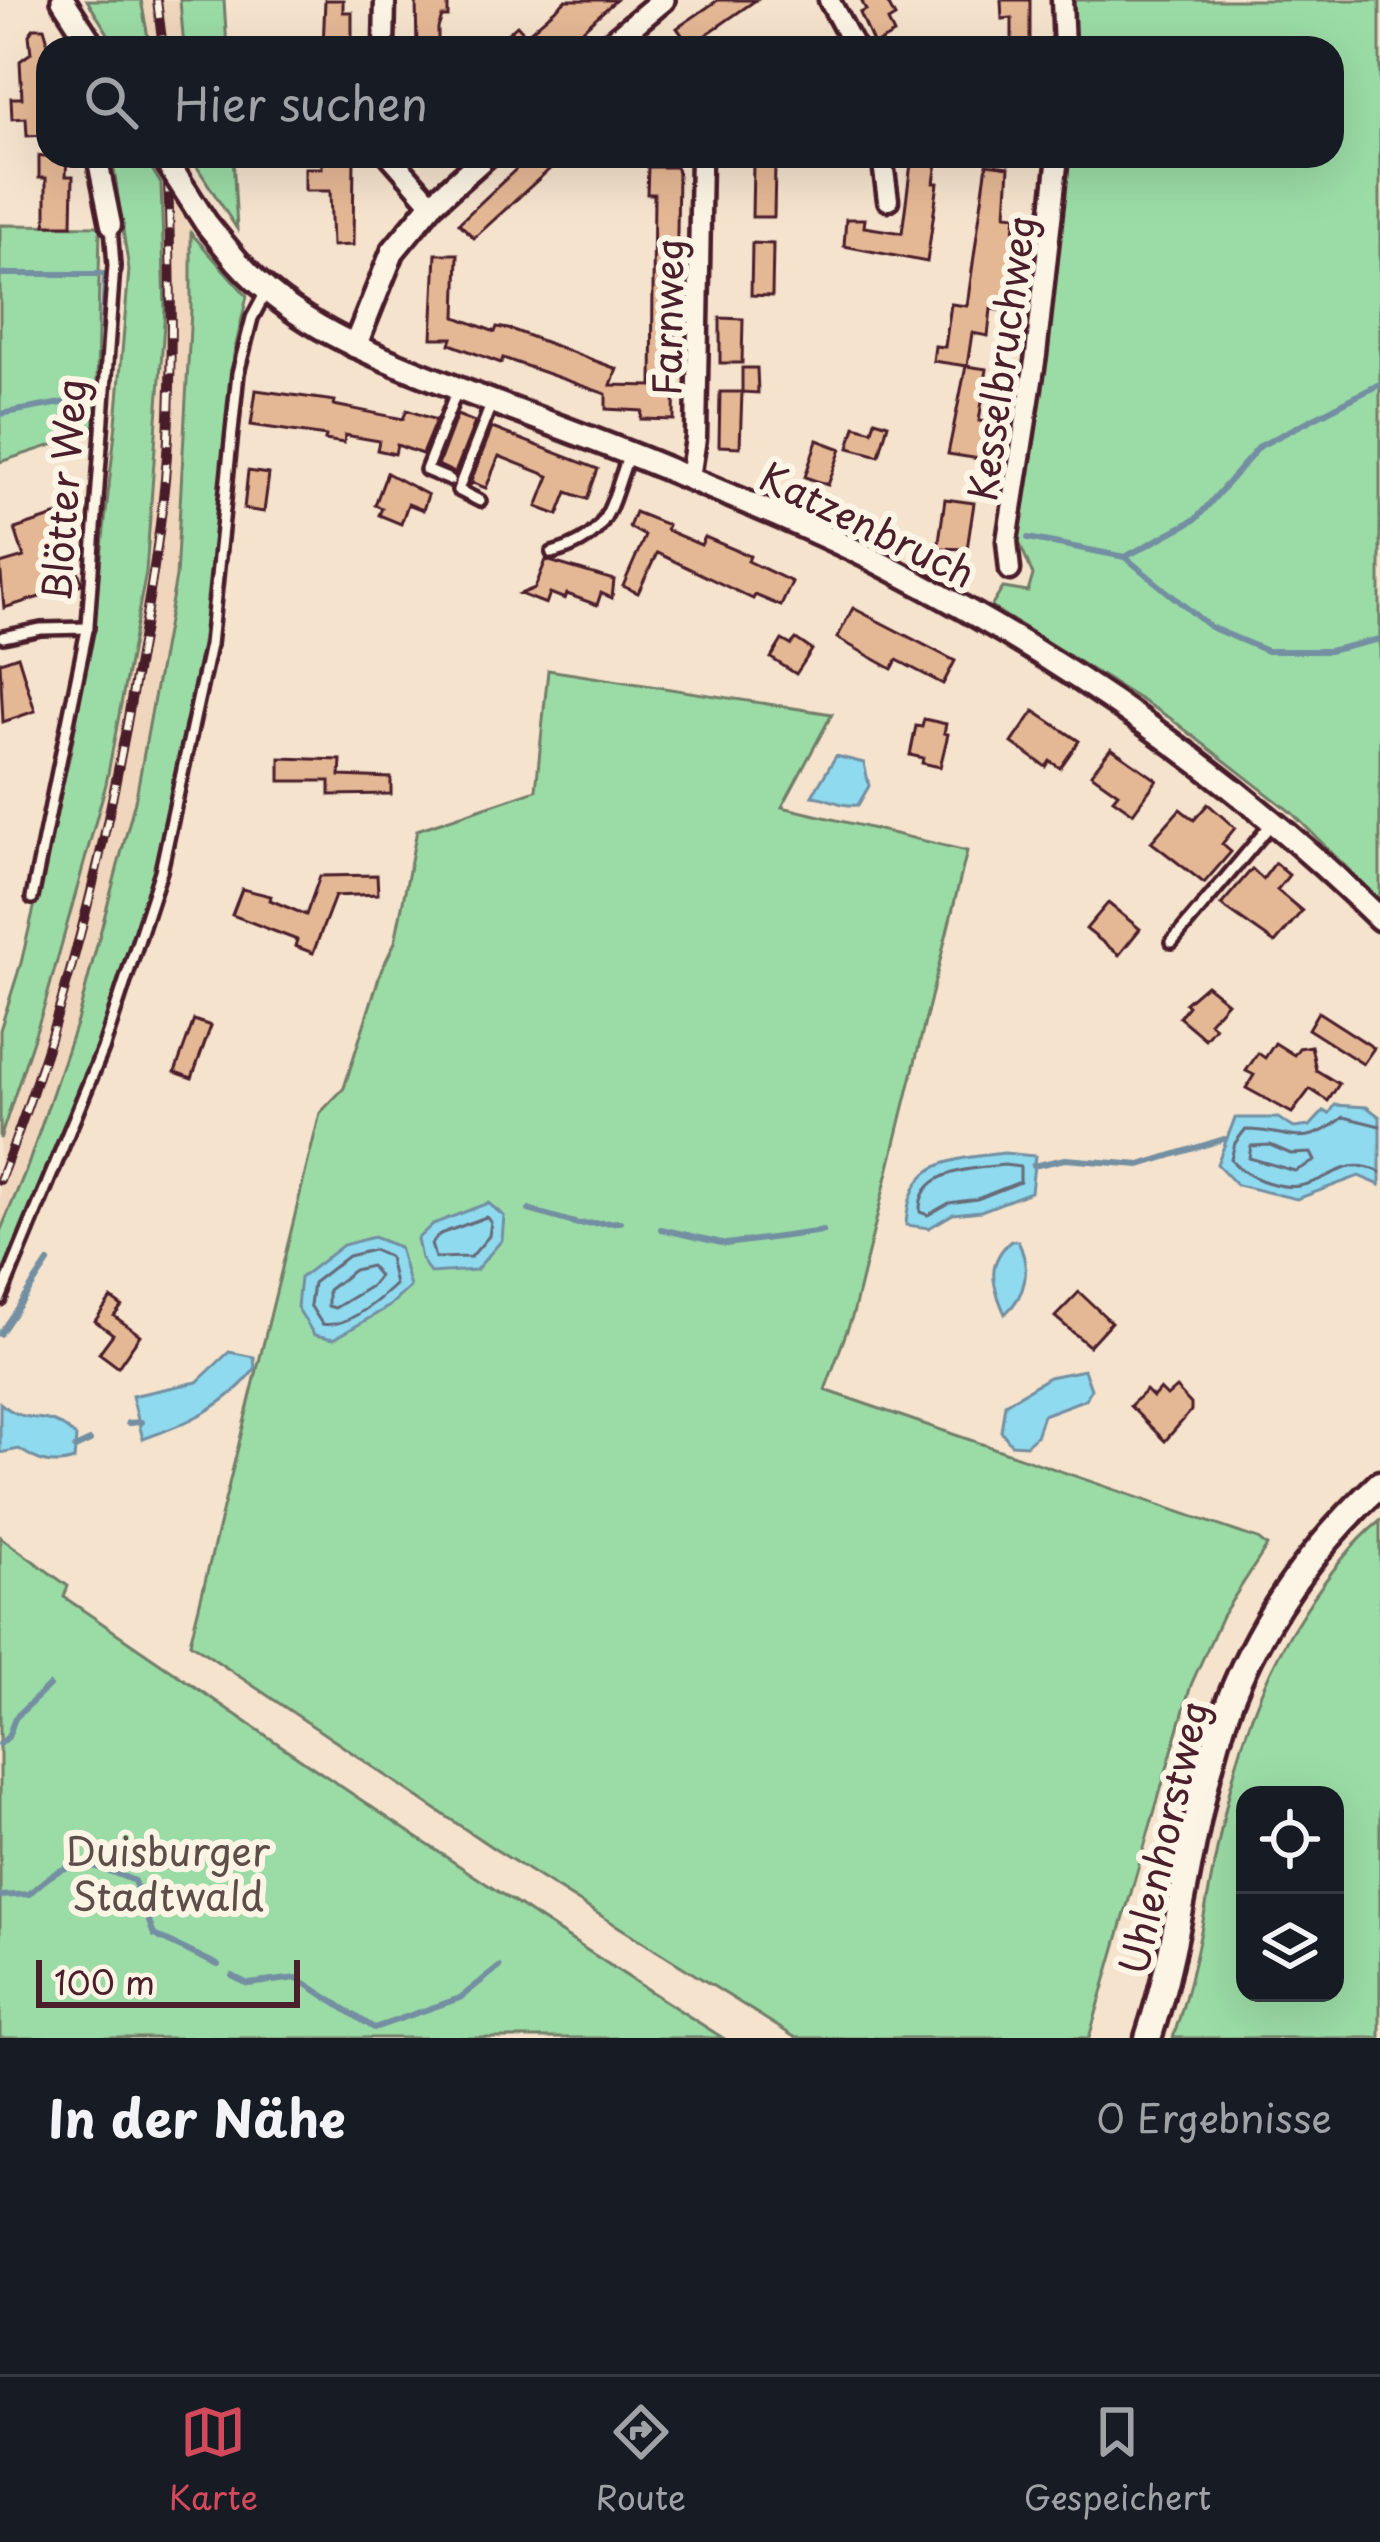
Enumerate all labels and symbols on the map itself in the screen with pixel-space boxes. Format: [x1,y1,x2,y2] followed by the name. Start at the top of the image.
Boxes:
[951,211,1049,505] street label: Kesselbruchweg
[635,238,697,396] street label: Farnweg
[25,377,99,603] street label: Blötter Weg
[750,445,986,601] street label: Katzenbruch
[1102,1694,1222,1980] street label: Uhlenhorstweg
[66,1820,271,1924] park label: Duisburger Stadtwald
[36,1954,300,2007] scale bar

